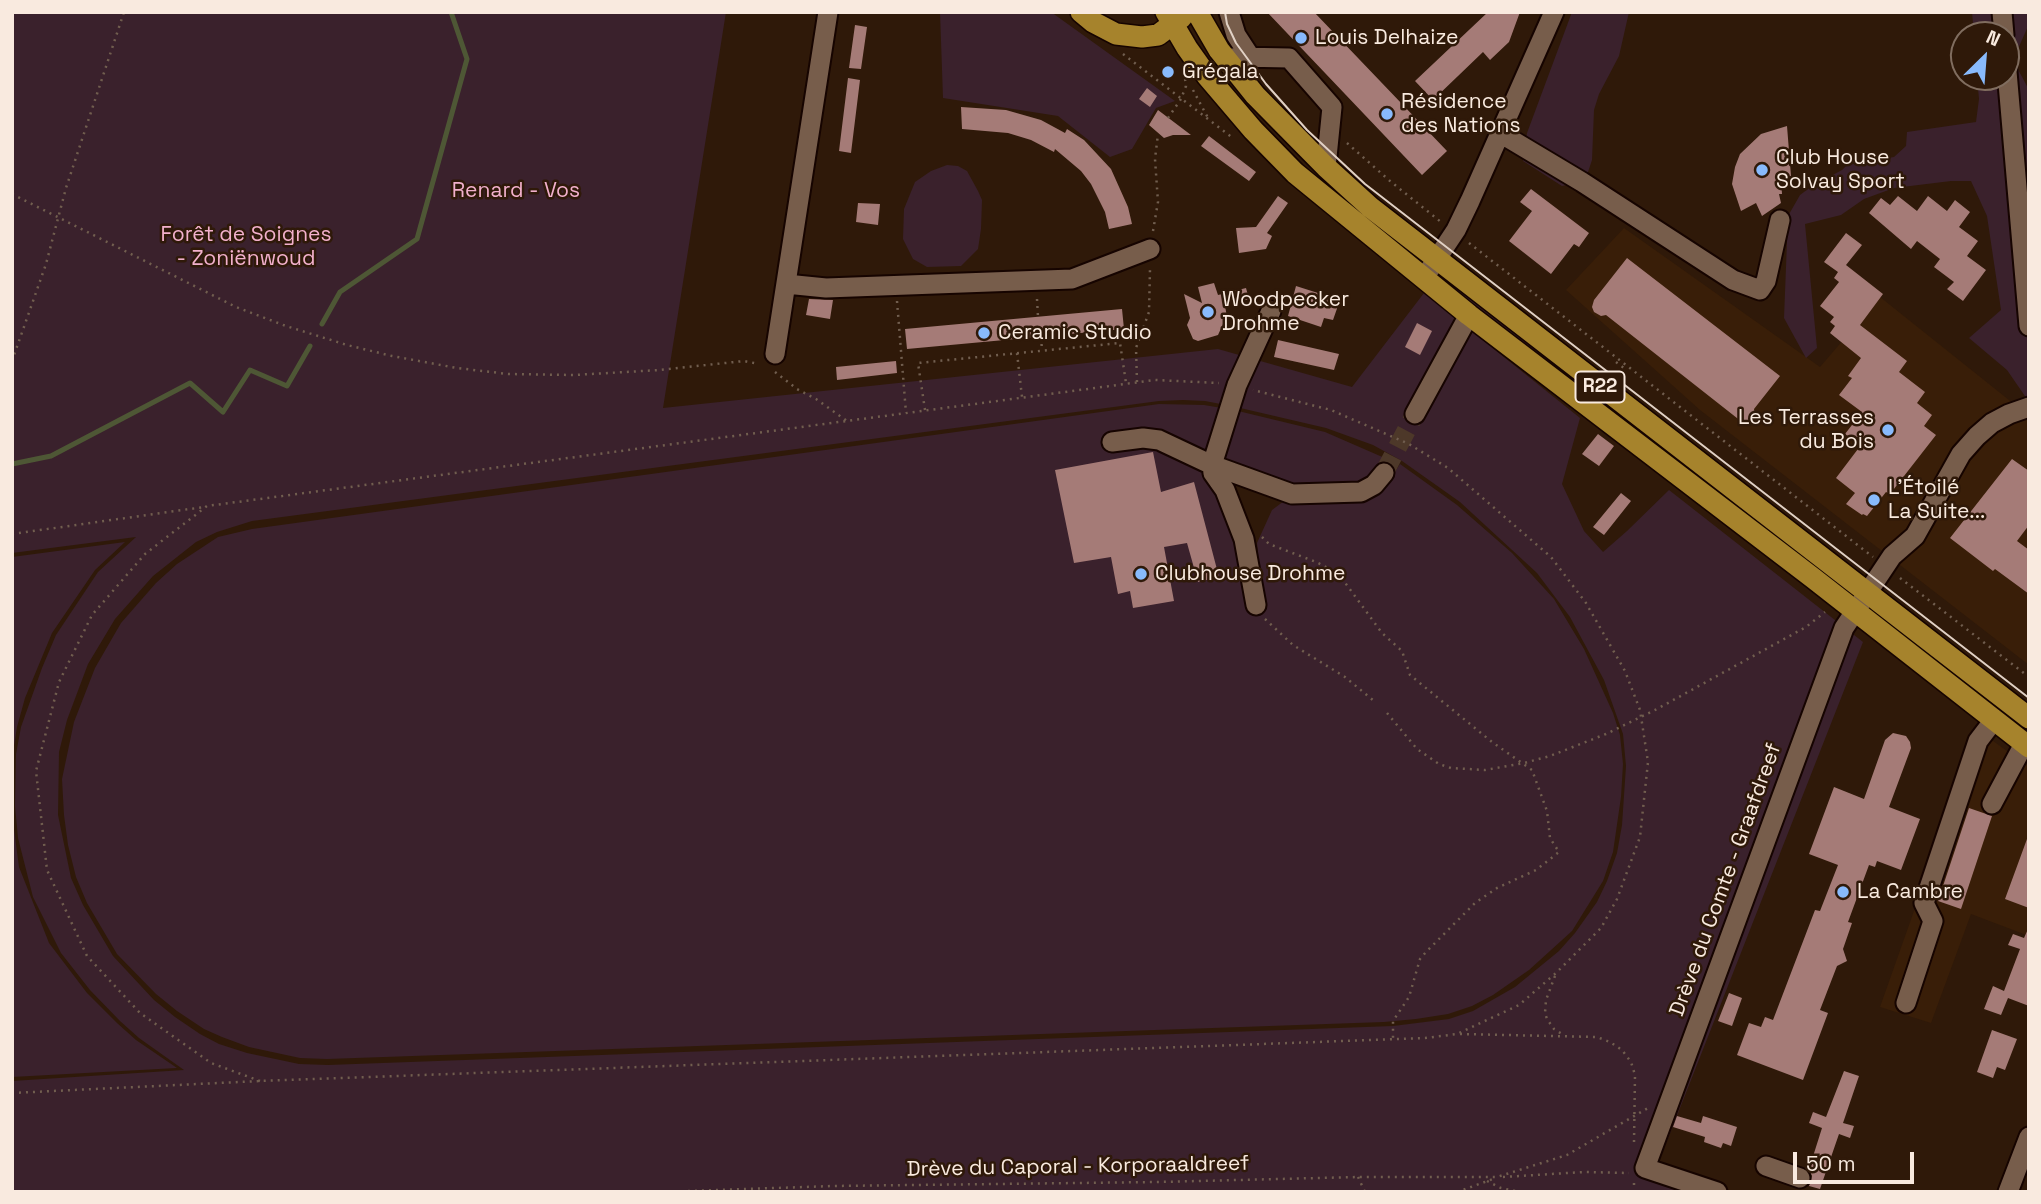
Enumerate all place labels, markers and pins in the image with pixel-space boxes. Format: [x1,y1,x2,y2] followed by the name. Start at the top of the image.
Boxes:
[1315,25,1458,51] place label: Louis Delhaize
[1293,30,1309,46] marker: Louis Delhaize
[1182,59,1259,85] place label: Grégala
[1160,64,1176,80] marker: Grégala
[1401,89,1520,139] place label: Résidence des Nations
[1379,106,1395,122] marker: Résidence des Nations
[1776,145,1905,195] place label: Club House Solvay Sport
[1754,162,1770,178] marker: Club House Solvay Sport
[1222,287,1349,337] place label: Woodpecker Drohme
[1200,304,1216,320] marker: Woodpecker Drohme
[998,320,1152,346] place label: Ceramic Studio
[976,325,992,341] marker: Ceramic Studio
[1738,405,1874,455] place label: Les Terrasses du Bois
[1880,422,1896,438] marker: Les Terrasses du Bois
[1888,475,1985,525] place label: L'Étoilé La Suite...
[1866,492,1882,508] marker: L'Étoilé La Suite...
[1155,561,1345,587] place label: Clubhouse Drohme
[1133,566,1149,582] marker: Clubhouse Drohme
[1857,879,1963,905] place label: La Cambre
[1835,884,1851,900] marker: La Cambre

